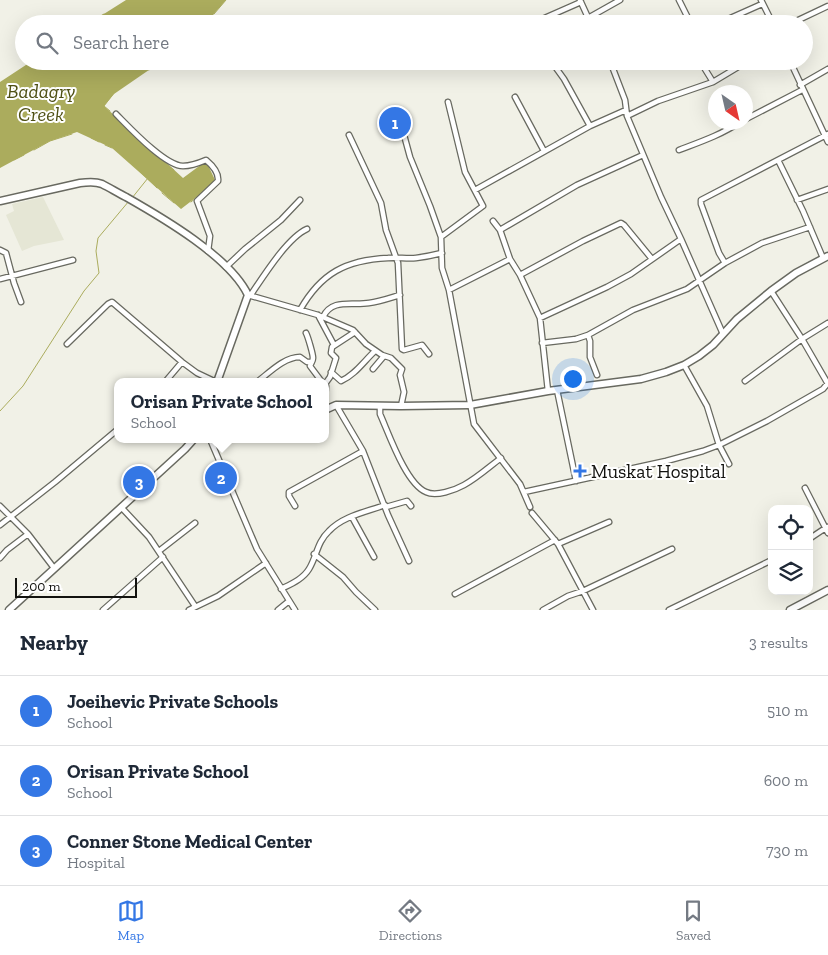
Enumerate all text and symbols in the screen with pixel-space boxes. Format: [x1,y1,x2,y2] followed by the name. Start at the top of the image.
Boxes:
[15,15,813,70] search box
[33,29,61,57] icon: search
[73,31,169,54] text: Search here
[7,79,75,126] water label: Badagry Creek
[708,85,753,130] north arrow
[379,104,411,142] pin: 1
[560,366,586,392] your location
[114,378,329,443] popup
[131,390,312,413] text: Orisan Private School
[131,413,176,432] text: School
[205,459,237,497] pin: 2
[591,460,726,483] place label: Muskat Hospital
[123,463,155,501] pin: 3
[573,464,587,478] marker: Muskat Hospital
[768,505,813,595] map controls
[768,505,813,550] button: locate
[768,550,813,595] button: layers
[15,575,138,598] scale bar
[22,578,61,595] text: 200 m
[20,630,88,655] text: Nearby
[749,633,808,652] text: 3 results
[67,690,278,713] text: Joeihevic Private Schools
[33,701,39,720] text: 1
[767,701,808,720] text: 510 m
[67,713,113,732] text: School
[67,760,249,783] text: Orisan Private School
[32,771,40,790] text: 2
[764,771,808,790] text: 600 m
[67,783,113,802] text: School
[67,830,312,853] text: Conner Stone Medical Center
[32,841,40,860] text: 3
[766,841,808,860] text: 730 m
[67,853,125,872] text: Hospital
[117,897,145,944] tab: Map
[379,897,442,944] tab: Directions
[676,897,711,944] tab: Saved

